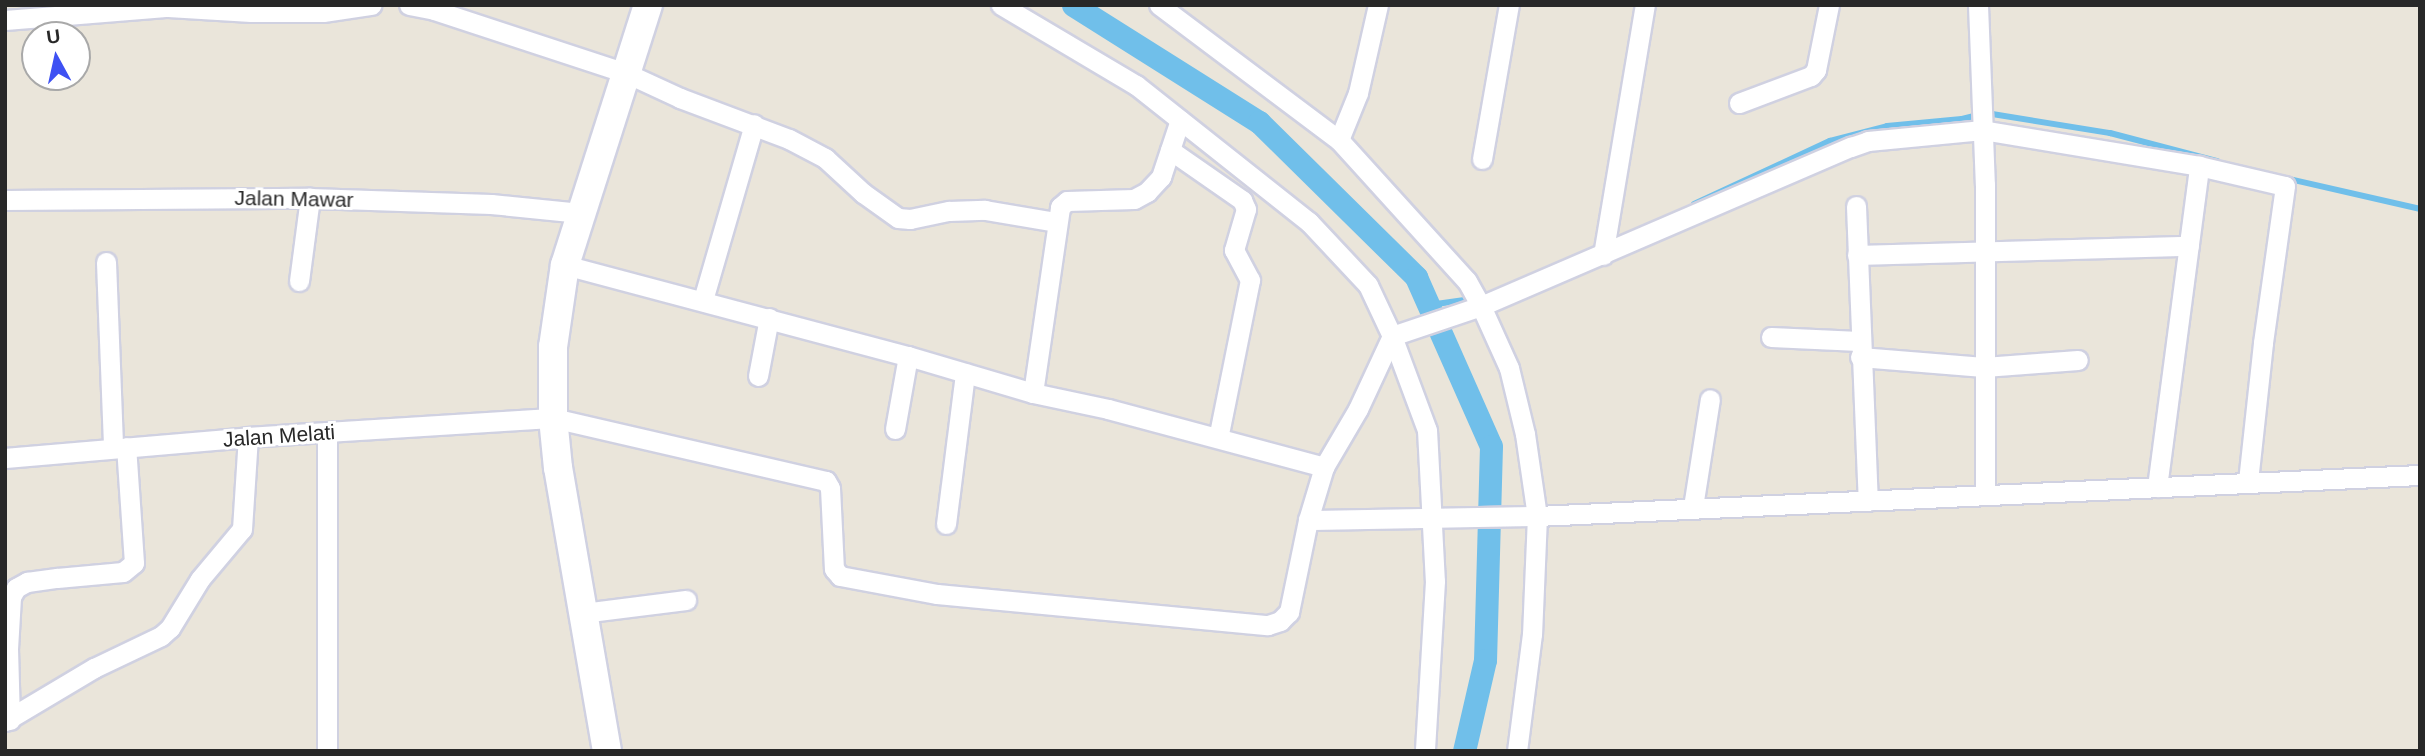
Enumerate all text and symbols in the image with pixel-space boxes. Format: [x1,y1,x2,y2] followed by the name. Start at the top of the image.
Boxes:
[21,21,91,91] north arrow
[45,25,62,48] text: U
[234,185,354,213] street label: Jalan Mawar
[222,420,336,452] street label: Jalan Melati

